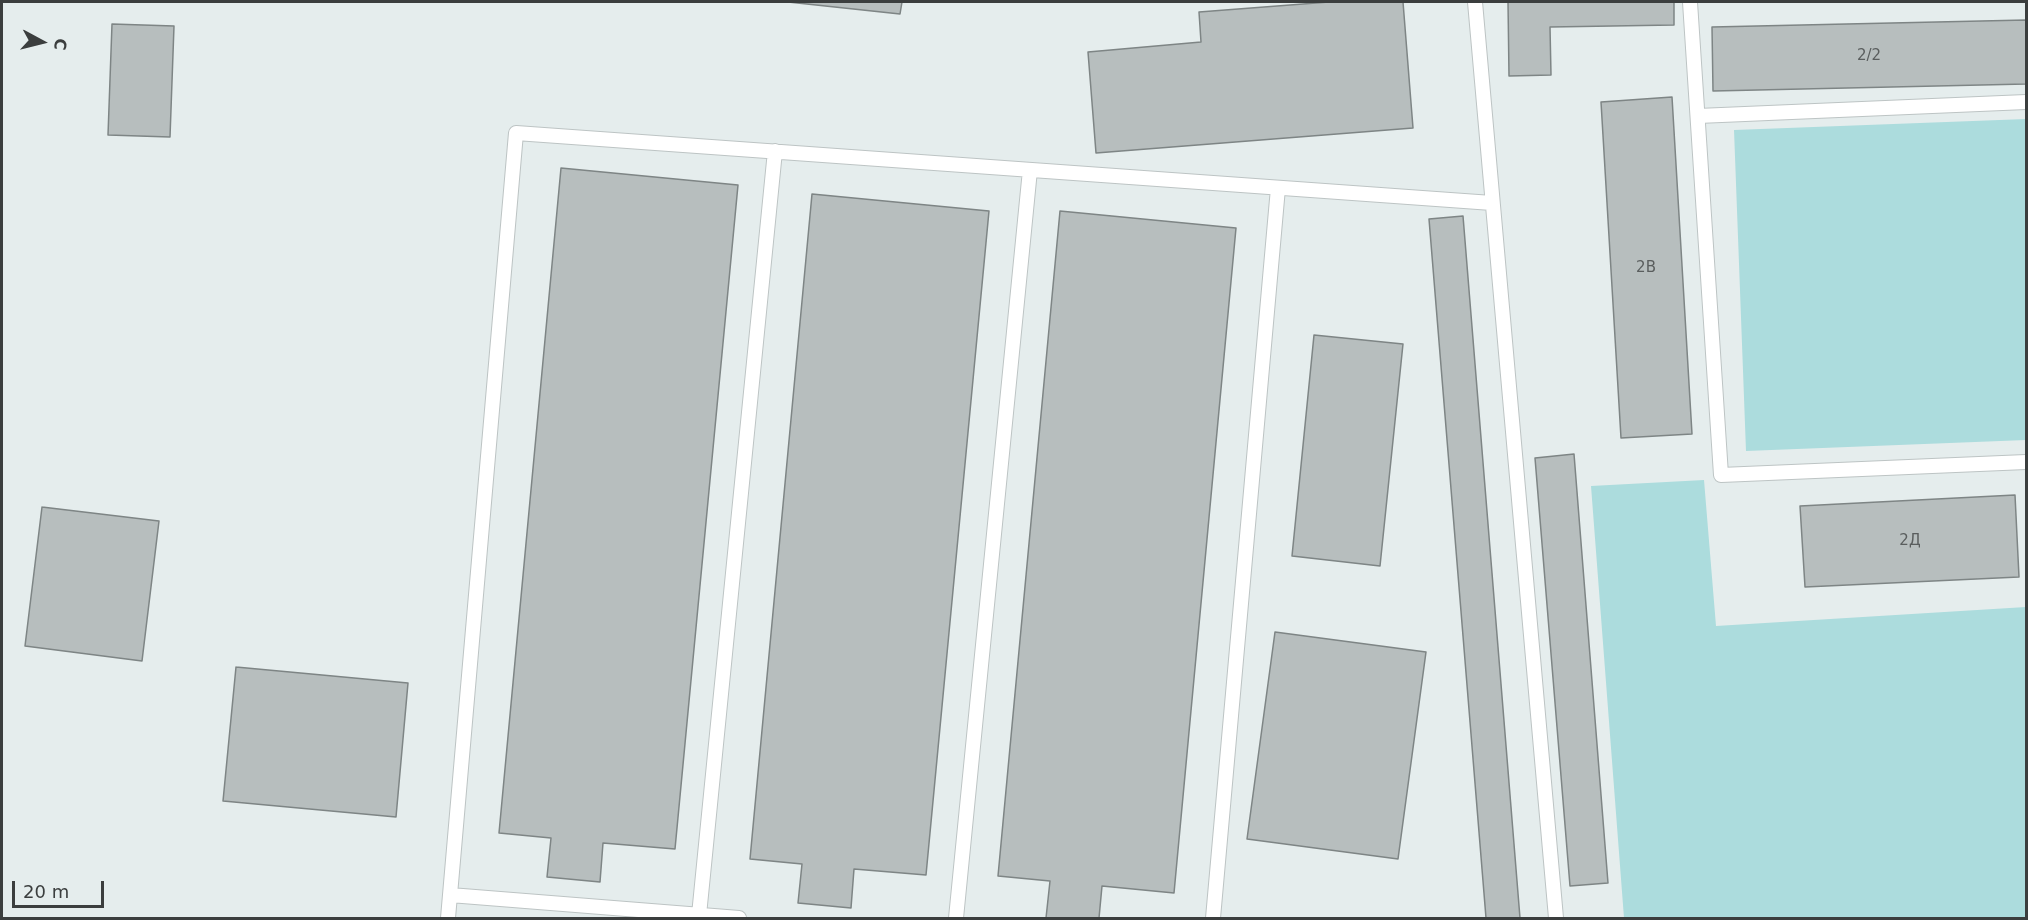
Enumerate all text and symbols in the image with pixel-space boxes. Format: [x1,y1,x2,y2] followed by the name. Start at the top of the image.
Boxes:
[12,12,72,72] north arrow
[50,37,71,51] text: С
[1857,47,1881,65] house number: 2/2
[1636,259,1656,277] house number: 2В
[1899,532,1921,550] house number: 2Д
[15,869,106,907] scale bar
[23,881,69,902] text: 20 m

